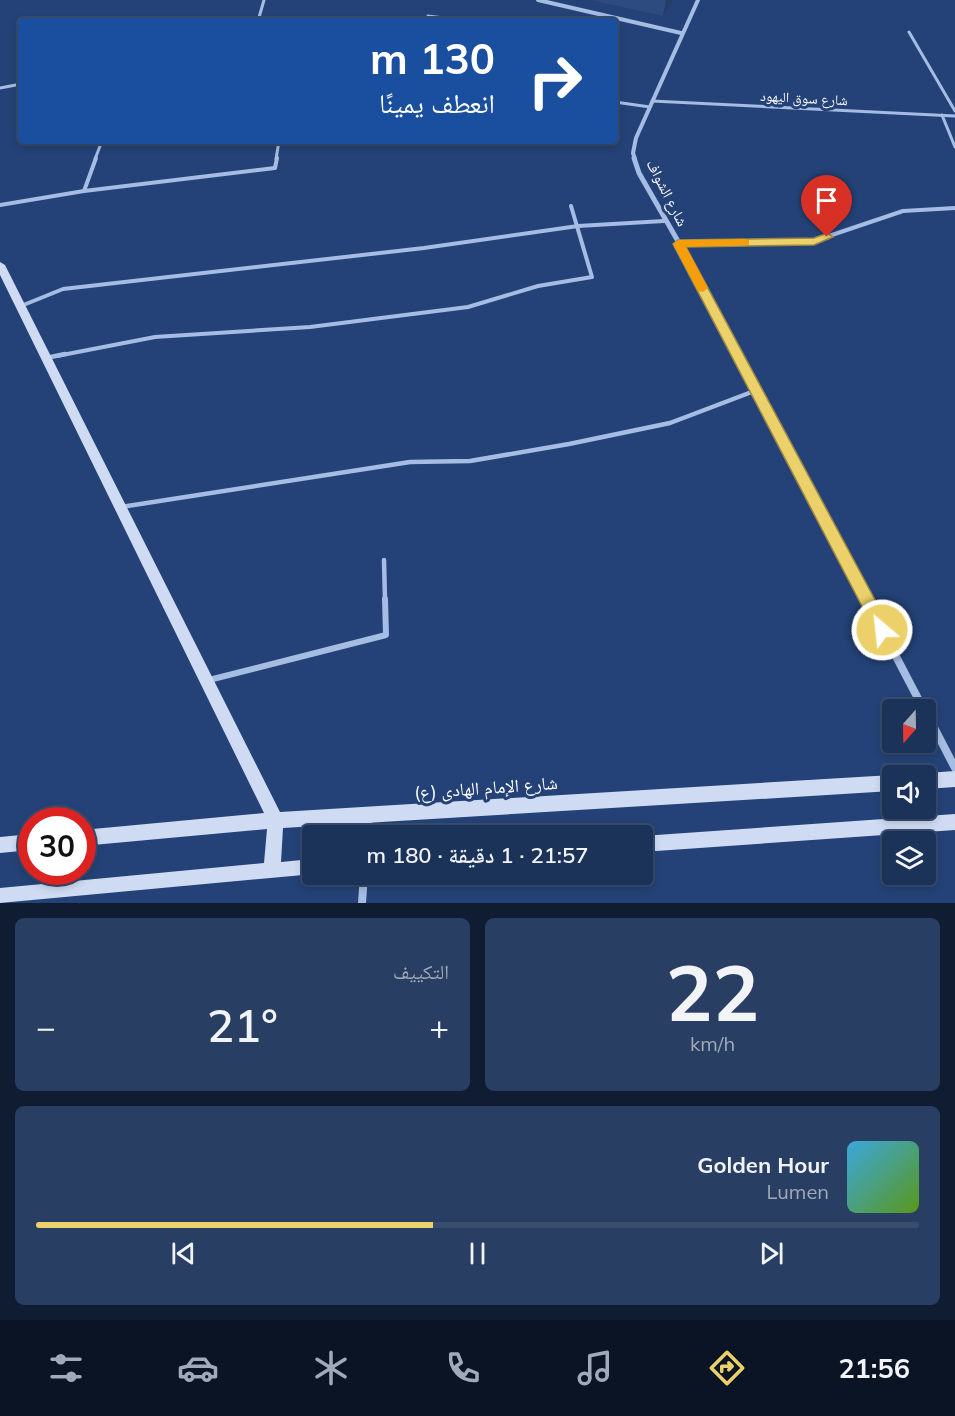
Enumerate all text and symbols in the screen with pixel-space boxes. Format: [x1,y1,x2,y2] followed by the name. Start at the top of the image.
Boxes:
[370,32,495,85] text: 130 m
[516,42,594,120] icon: right
[379,86,495,120] text: انعطف يمينًا
[760,87,848,110] street label: شارع سوق اليهود
[642,156,692,230] street label: شارع الشواف
[801,175,852,237] pin
[810,184,843,217] icon: arrive
[850,598,914,662] position arrow
[882,699,936,753] north arrow
[882,699,936,885] map controls
[882,765,936,819] button: sound
[413,771,559,805] street label: شارع الإمام الهادی (ع)
[18,807,96,885] speed limit sign: 30
[882,831,936,885] button: layers
[367,841,588,869] text: 21:57 · 1 دقيقة · 180 m
[666,943,759,1041] text: 22
[393,959,449,984] text: التكييف
[207,997,278,1053] text: 21°
[36,1006,56,1047] text: −
[429,1006,449,1047] text: +
[690,1031,735,1056] text: km/h
[697,1151,829,1179] text: Golden Hour
[767,1179,829,1204] text: Lumen
[167,1237,200,1270] icon: previous
[461,1237,494,1270] icon: pause
[755,1237,788,1270] icon: next
[45,1347,87,1389] icon: filters
[177,1347,219,1389] icon: car
[310,1347,352,1389] icon: climate
[442,1347,484,1389] icon: phone
[574,1347,616,1389] icon: music
[706,1347,748,1389] icon: directions
[838,1351,910,1385] text: 21:56

